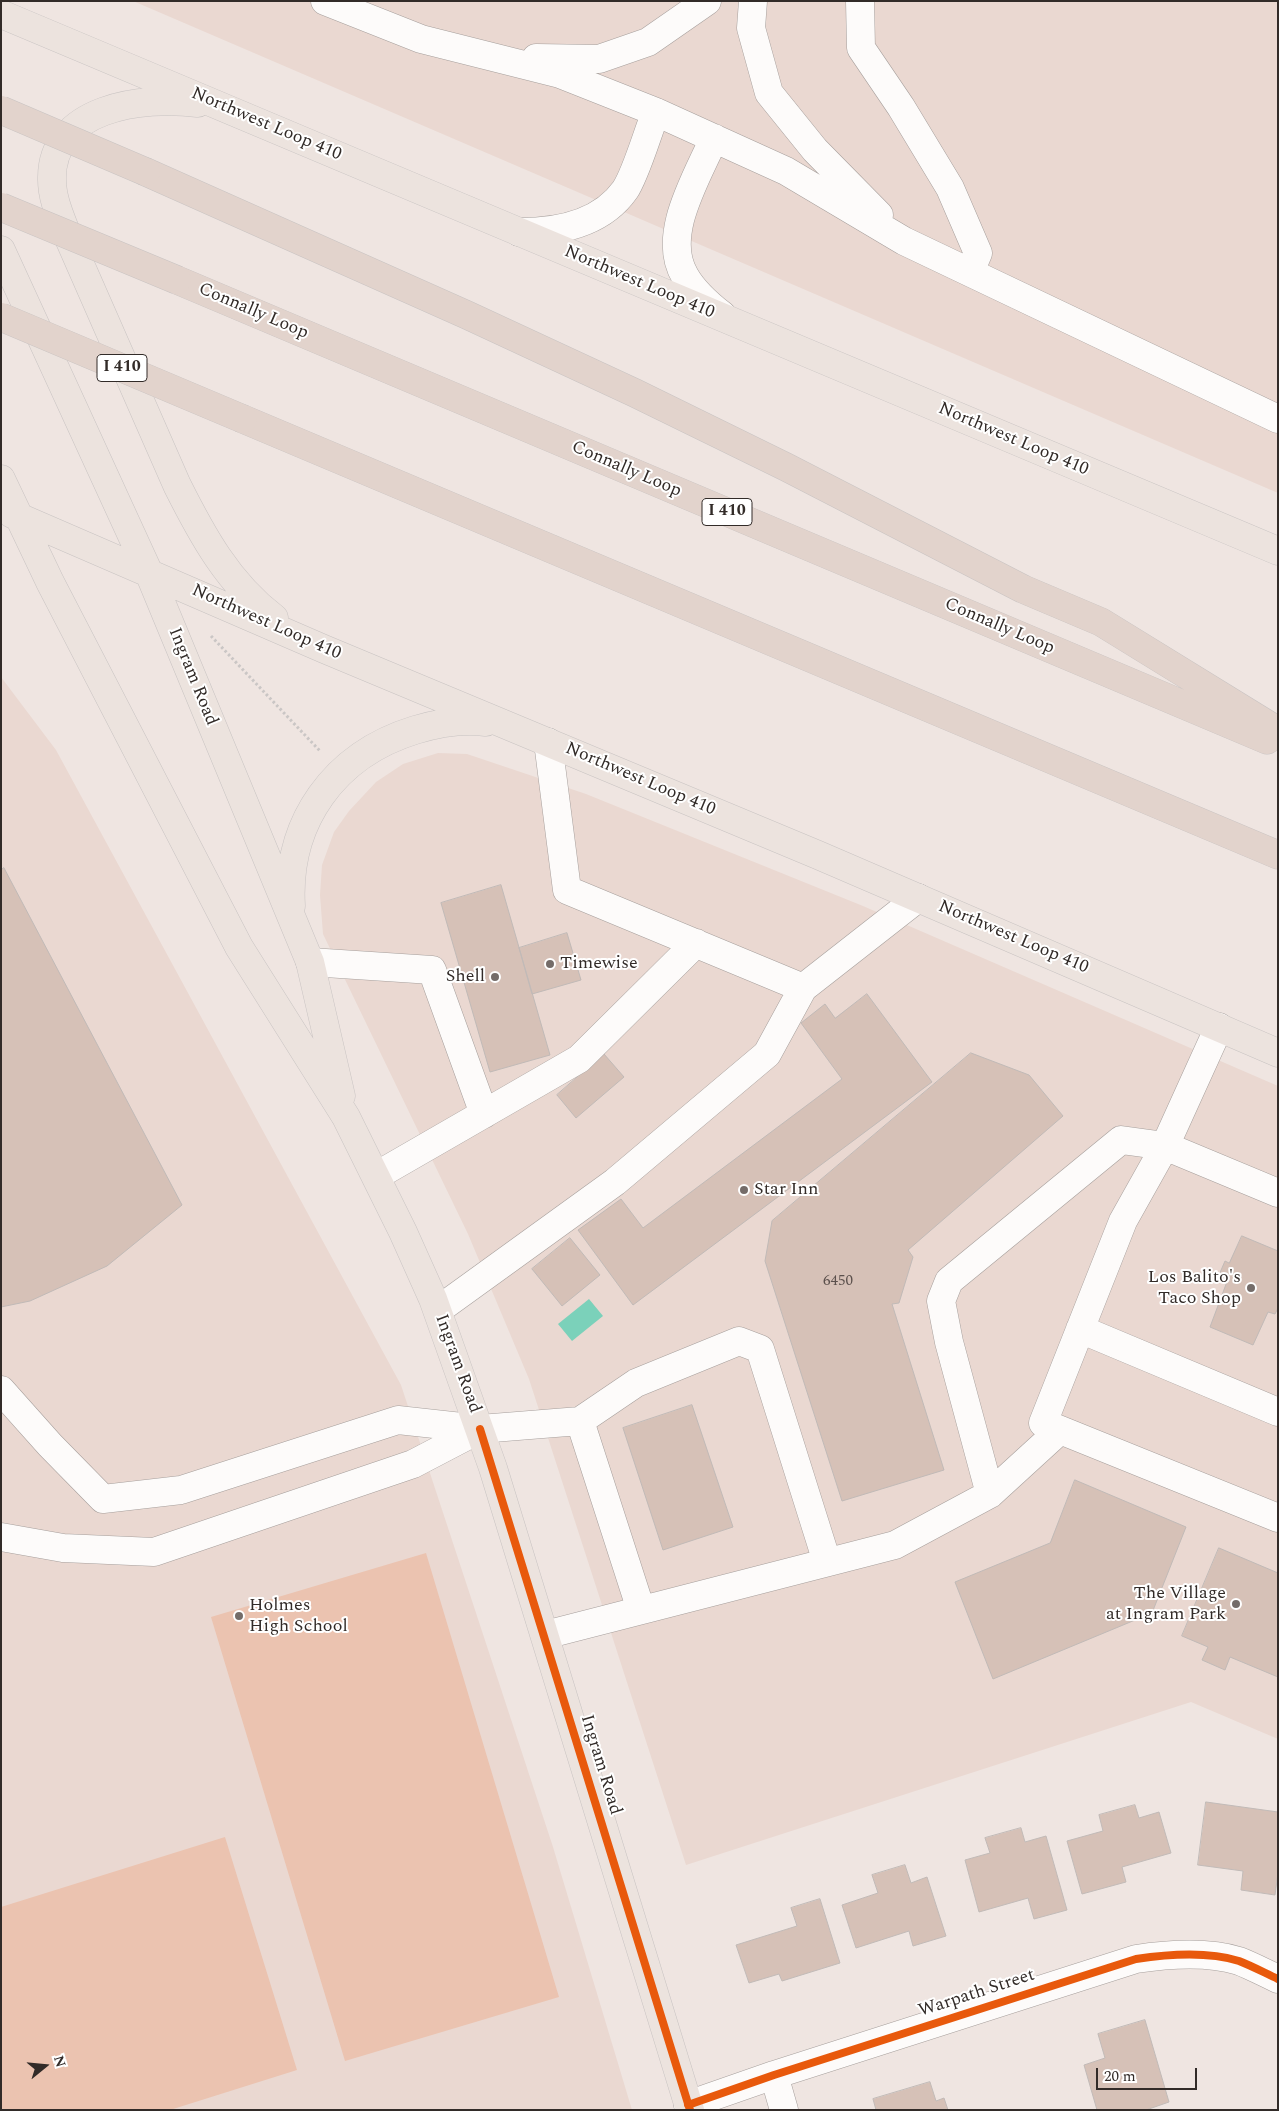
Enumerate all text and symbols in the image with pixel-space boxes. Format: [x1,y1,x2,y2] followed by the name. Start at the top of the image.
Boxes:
[188,84,344,166] street label: Northwest Loop 410
[561,242,717,324] street label: Northwest Loop 410
[195,279,311,345] street label: Connally Loop
[97,354,147,382] road number: I 410
[935,399,1091,481] street label: Northwest Loop 410
[568,437,684,503] street label: Connally Loop
[702,498,752,526] road number: I 410
[188,580,344,666] street label: Northwest Loop 410
[941,594,1057,660] street label: Connally Loop
[163,625,221,729] street label: Ingram Road
[562,739,718,821] street label: Northwest Loop 410
[935,897,1091,979] street label: Northwest Loop 410
[560,953,638,975] place label: Timewise
[544,958,556,970] marker: Timewise
[446,966,485,988] place label: Shell
[489,971,501,983] marker: Shell
[754,1179,819,1201] place label: Star Inn
[738,1184,750,1196] marker: Star Inn
[1148,1267,1241,1310] place label: Los Balito's Taco Shop
[823,1273,853,1291] house number: 6450
[1245,1282,1257,1294] marker: Los Balito's Taco Shop
[429,1312,485,1416] street label: Ingram Road
[1106,1583,1226,1626] place label: The Village at Ingram Park
[249,1595,348,1638] place label: Holmes High School
[1230,1598,1242,1610] marker: The Village at Ingram Park
[233,1610,245,1622] marker: Holmes High School
[575,1712,625,1818] street label: Ingram Road
[916,1965,1038,2023] street label: Warpath Street
[20,2041,70,2091] north arrow
[48,2053,72,2070] text: N
[1099,2058,1200,2090] scale bar
[1104,2065,1136,2088] text: 20 m

